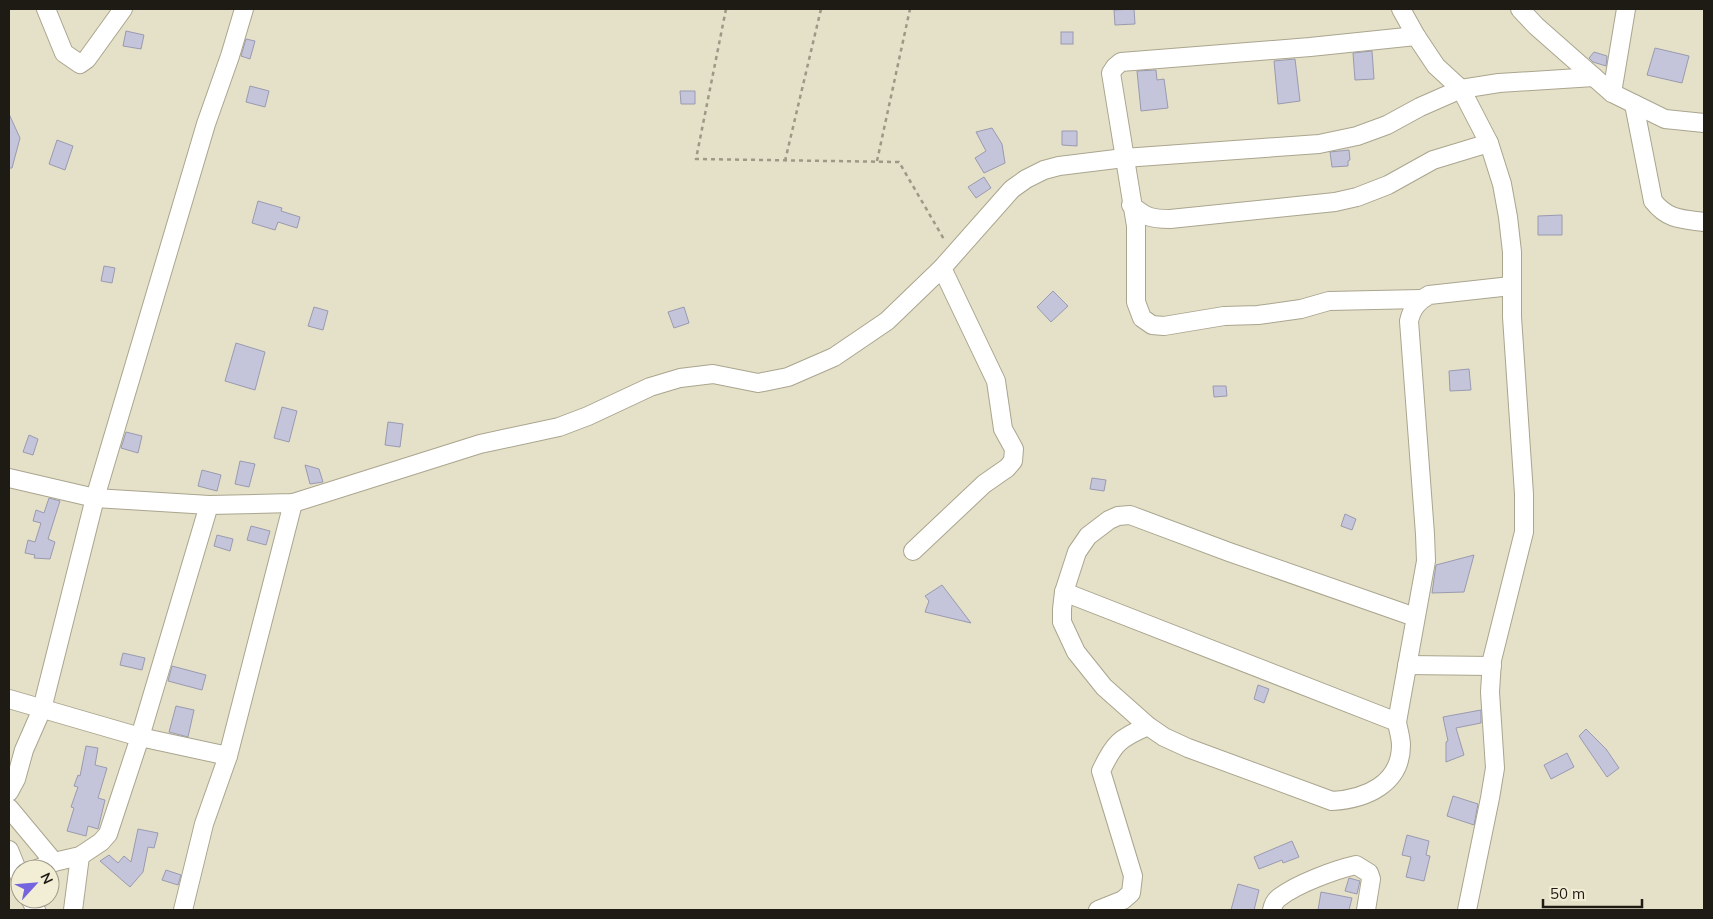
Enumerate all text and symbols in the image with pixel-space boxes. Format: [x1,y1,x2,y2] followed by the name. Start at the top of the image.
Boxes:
[10,859,60,909] north arrow
[36,870,57,887] text: N
[1543,876,1642,908] scale bar
[1550,884,1585,903] text: 50 m

